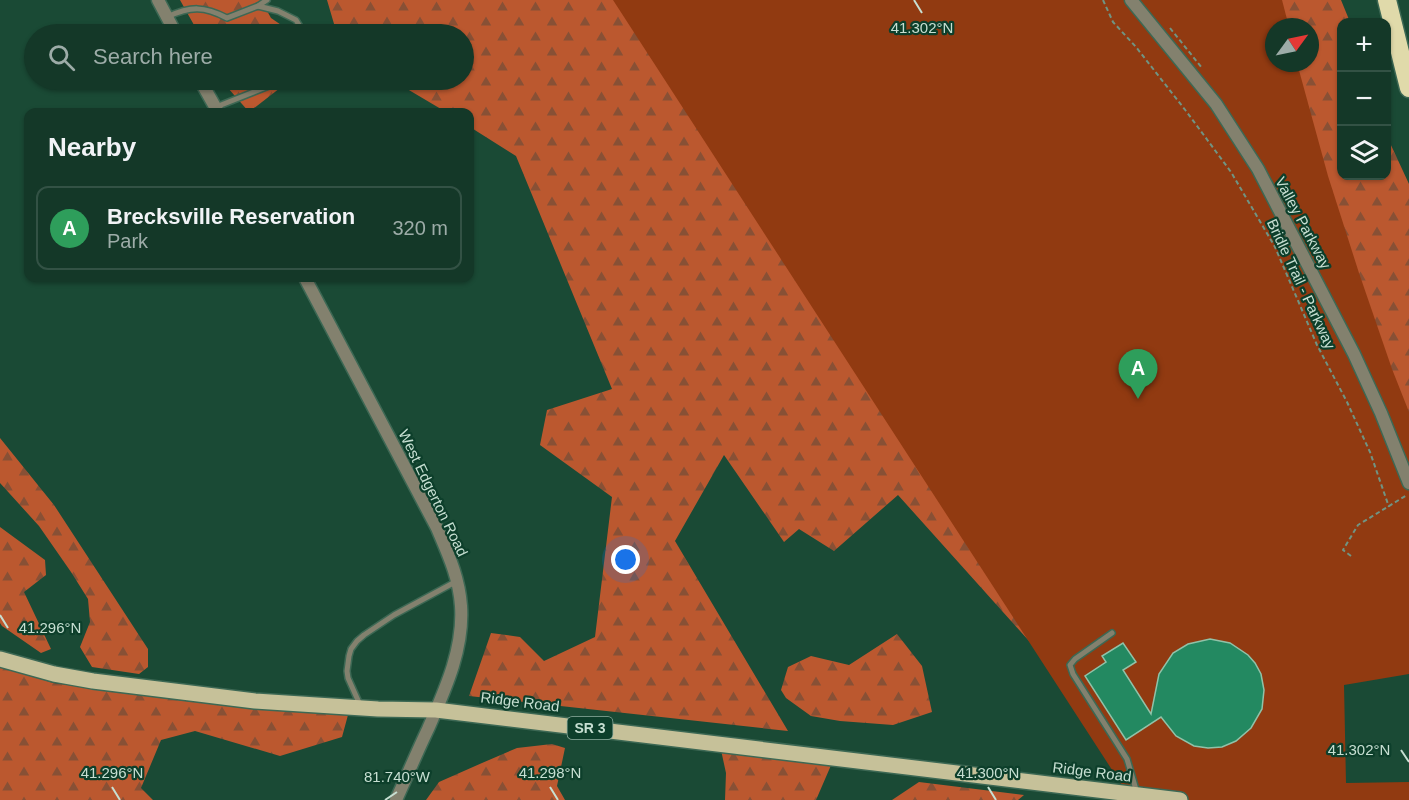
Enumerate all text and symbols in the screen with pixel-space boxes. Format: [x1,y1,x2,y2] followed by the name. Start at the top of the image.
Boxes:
[1265,18,1319,72] north arrow
[1337,18,1391,180] map controls
[1337,18,1391,72] button: +
[891,19,953,36] text: 41.302°N
[24,24,474,90] search box
[45,41,78,74] icon: search
[93,44,213,69] text: Search here
[1337,72,1391,126] button: −
[1337,126,1391,180] button: layers
[48,132,136,162] text: Nearby
[1272,174,1335,272] street label: Valley Parkway
[107,204,355,229] text: Brecksville Reservation
[1264,216,1339,352] street label: Bridle Trail - Parkway
[62,217,77,239] text: A
[392,217,448,239] text: 320 m
[107,230,148,252] text: Park
[1118,350,1158,399] pin: A
[395,427,472,559] street label: West Edgerton Road
[611,545,640,574] your location
[19,619,81,636] text: 41.296°N
[480,688,560,715] street label: Ridge Road
[568,717,612,739] road number: SR 3
[1328,741,1390,758] text: 41.302°N
[1052,758,1132,785] street label: Ridge Road
[81,764,143,781] text: 41.296°N
[519,764,581,781] text: 41.298°N
[957,764,1019,781] text: 41.300°N
[364,768,431,785] text: 81.740°W

